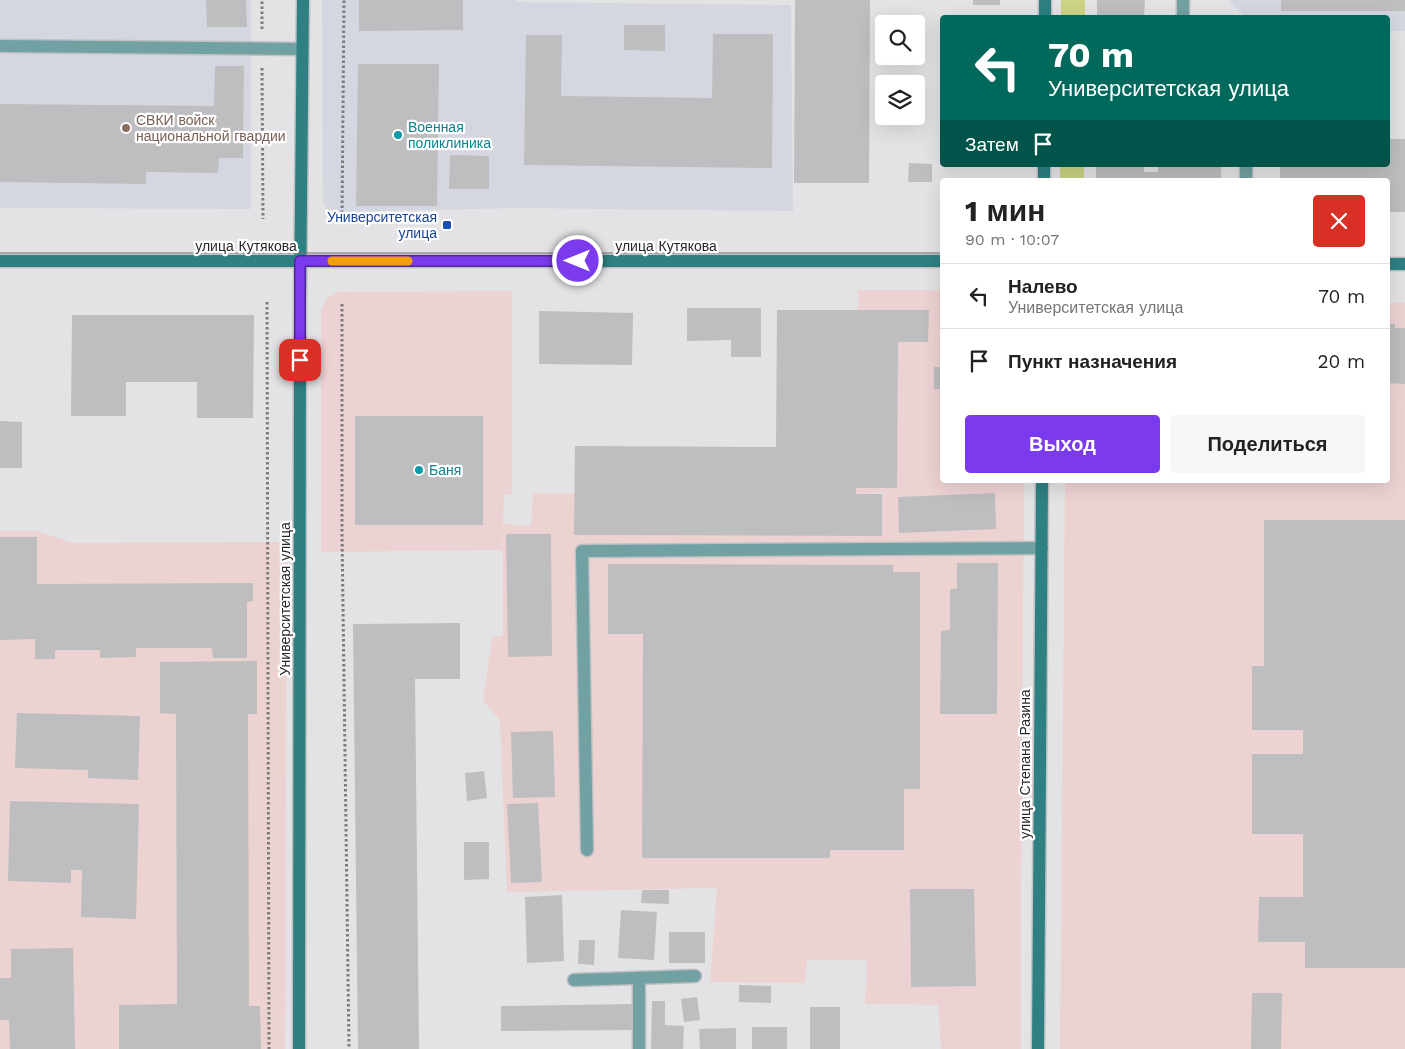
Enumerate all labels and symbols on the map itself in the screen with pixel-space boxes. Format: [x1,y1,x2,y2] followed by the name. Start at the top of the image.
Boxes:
[136,112,286,144] place label: СВКИ войск национальной гвардии
[408,119,491,151] place label: Военная поликлиника
[120,122,132,134] marker: СВКИ войск национальной гвардии
[392,129,404,141] marker: Военная поликлиника
[327,209,437,241] place label: Университетская улица
[441,219,453,231] marker: Университетская улица
[551,234,603,286] position arrow
[195,238,297,254] street label: улица Кутякова
[615,238,717,254] street label: улица Кутякова
[279,339,321,381] pin
[429,462,461,478] place label: Баня
[413,464,425,476] marker: Баня
[277,522,293,676] street label: Университетская улица
[1017,689,1033,839] street label: улица Степана Разина

